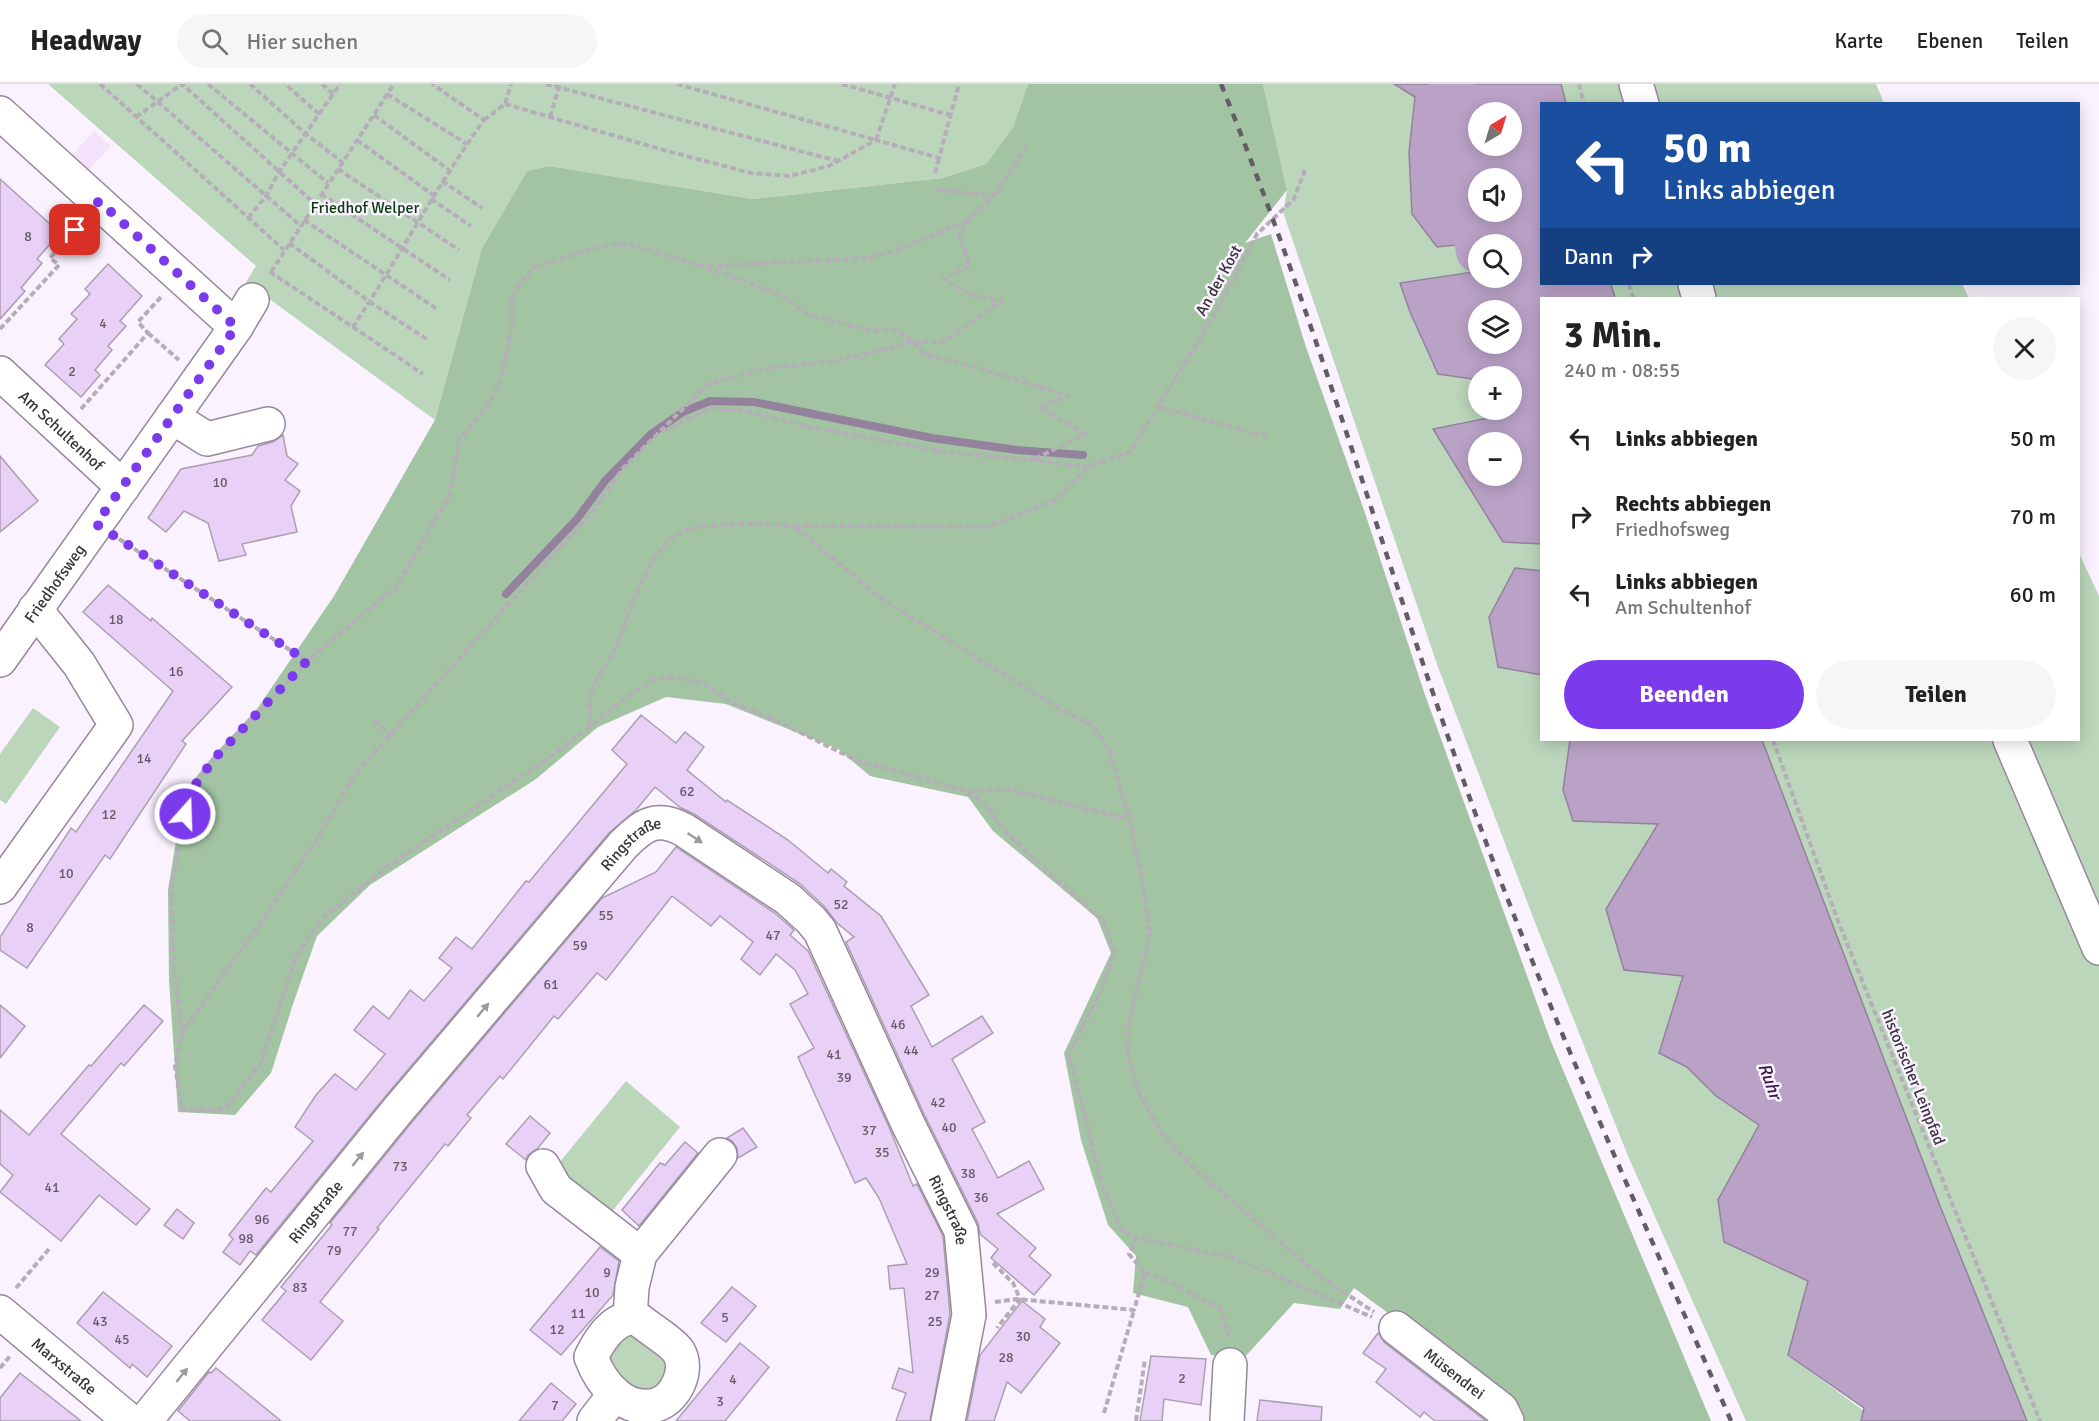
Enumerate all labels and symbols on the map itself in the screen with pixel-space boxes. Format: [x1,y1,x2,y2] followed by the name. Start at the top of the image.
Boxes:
[1468,102,1522,156] north arrow
[311,198,420,218] park label: Friedhof Welper
[49,204,100,255] pin
[24,228,32,245] house number: 8
[1191,241,1247,319] street label: An der Kost
[99,315,107,332] house number: 4
[68,363,76,380] house number: 2
[14,386,108,476] street label: Am Schultenhof
[212,474,228,491] house number: 10
[20,541,90,627] street label: Friedhofsweg
[108,611,124,628] house number: 18
[168,663,184,680] house number: 16
[136,750,152,767] house number: 14
[153,782,217,846] position arrow
[679,783,695,800] house number: 62
[101,806,117,823] house number: 12
[596,814,662,875] street label: Ringstraße
[687,832,703,844] one-way arrow
[58,865,74,882] house number: 10
[833,896,849,913] house number: 52
[598,907,614,924] house number: 55
[26,919,34,936] house number: 8
[765,927,781,944] house number: 47
[572,937,588,954] house number: 59
[543,976,559,993] house number: 61
[477,1002,490,1018] one-way arrow
[1877,1007,1949,1148] street label: historischer Leinpfad
[890,1016,906,1033] house number: 46
[903,1042,919,1059] house number: 44
[826,1046,842,1063] house number: 41
[1753,1060,1787,1104] water label: Ruhr
[836,1069,852,1086] house number: 39
[930,1094,946,1111] house number: 42
[941,1119,957,1136] house number: 40
[861,1122,877,1139] house number: 37
[874,1144,890,1161] house number: 35
[352,1151,365,1167] one-way arrow
[392,1158,408,1175] house number: 73
[960,1165,976,1182] house number: 38
[924,1172,971,1246] street label: Ringstraße
[285,1177,348,1248] street label: Ringstraße
[44,1179,60,1196] house number: 41
[973,1189,989,1206] house number: 36
[254,1211,270,1228] house number: 96
[342,1223,358,1240] house number: 77
[238,1230,254,1247] house number: 98
[326,1242,342,1259] house number: 79
[603,1264,611,1281] house number: 9
[924,1264,940,1281] house number: 29
[292,1279,308,1296] house number: 83
[584,1284,600,1301] house number: 10
[924,1287,940,1304] house number: 27
[570,1305,586,1322] house number: 11
[721,1309,729,1326] house number: 5
[92,1313,108,1330] house number: 43
[927,1313,943,1330] house number: 25
[549,1321,565,1338] house number: 12
[1015,1328,1031,1345] house number: 30
[114,1331,130,1348] house number: 45
[27,1334,100,1400] street label: Marxstraße
[1419,1344,1489,1404] street label: Müsendrei
[998,1349,1014,1366] house number: 28
[175,1368,187,1383] one-way arrow
[1178,1370,1186,1387] house number: 2
[729,1371,737,1388] house number: 4
[716,1393,724,1410] house number: 3
[551,1397,559,1414] house number: 7

